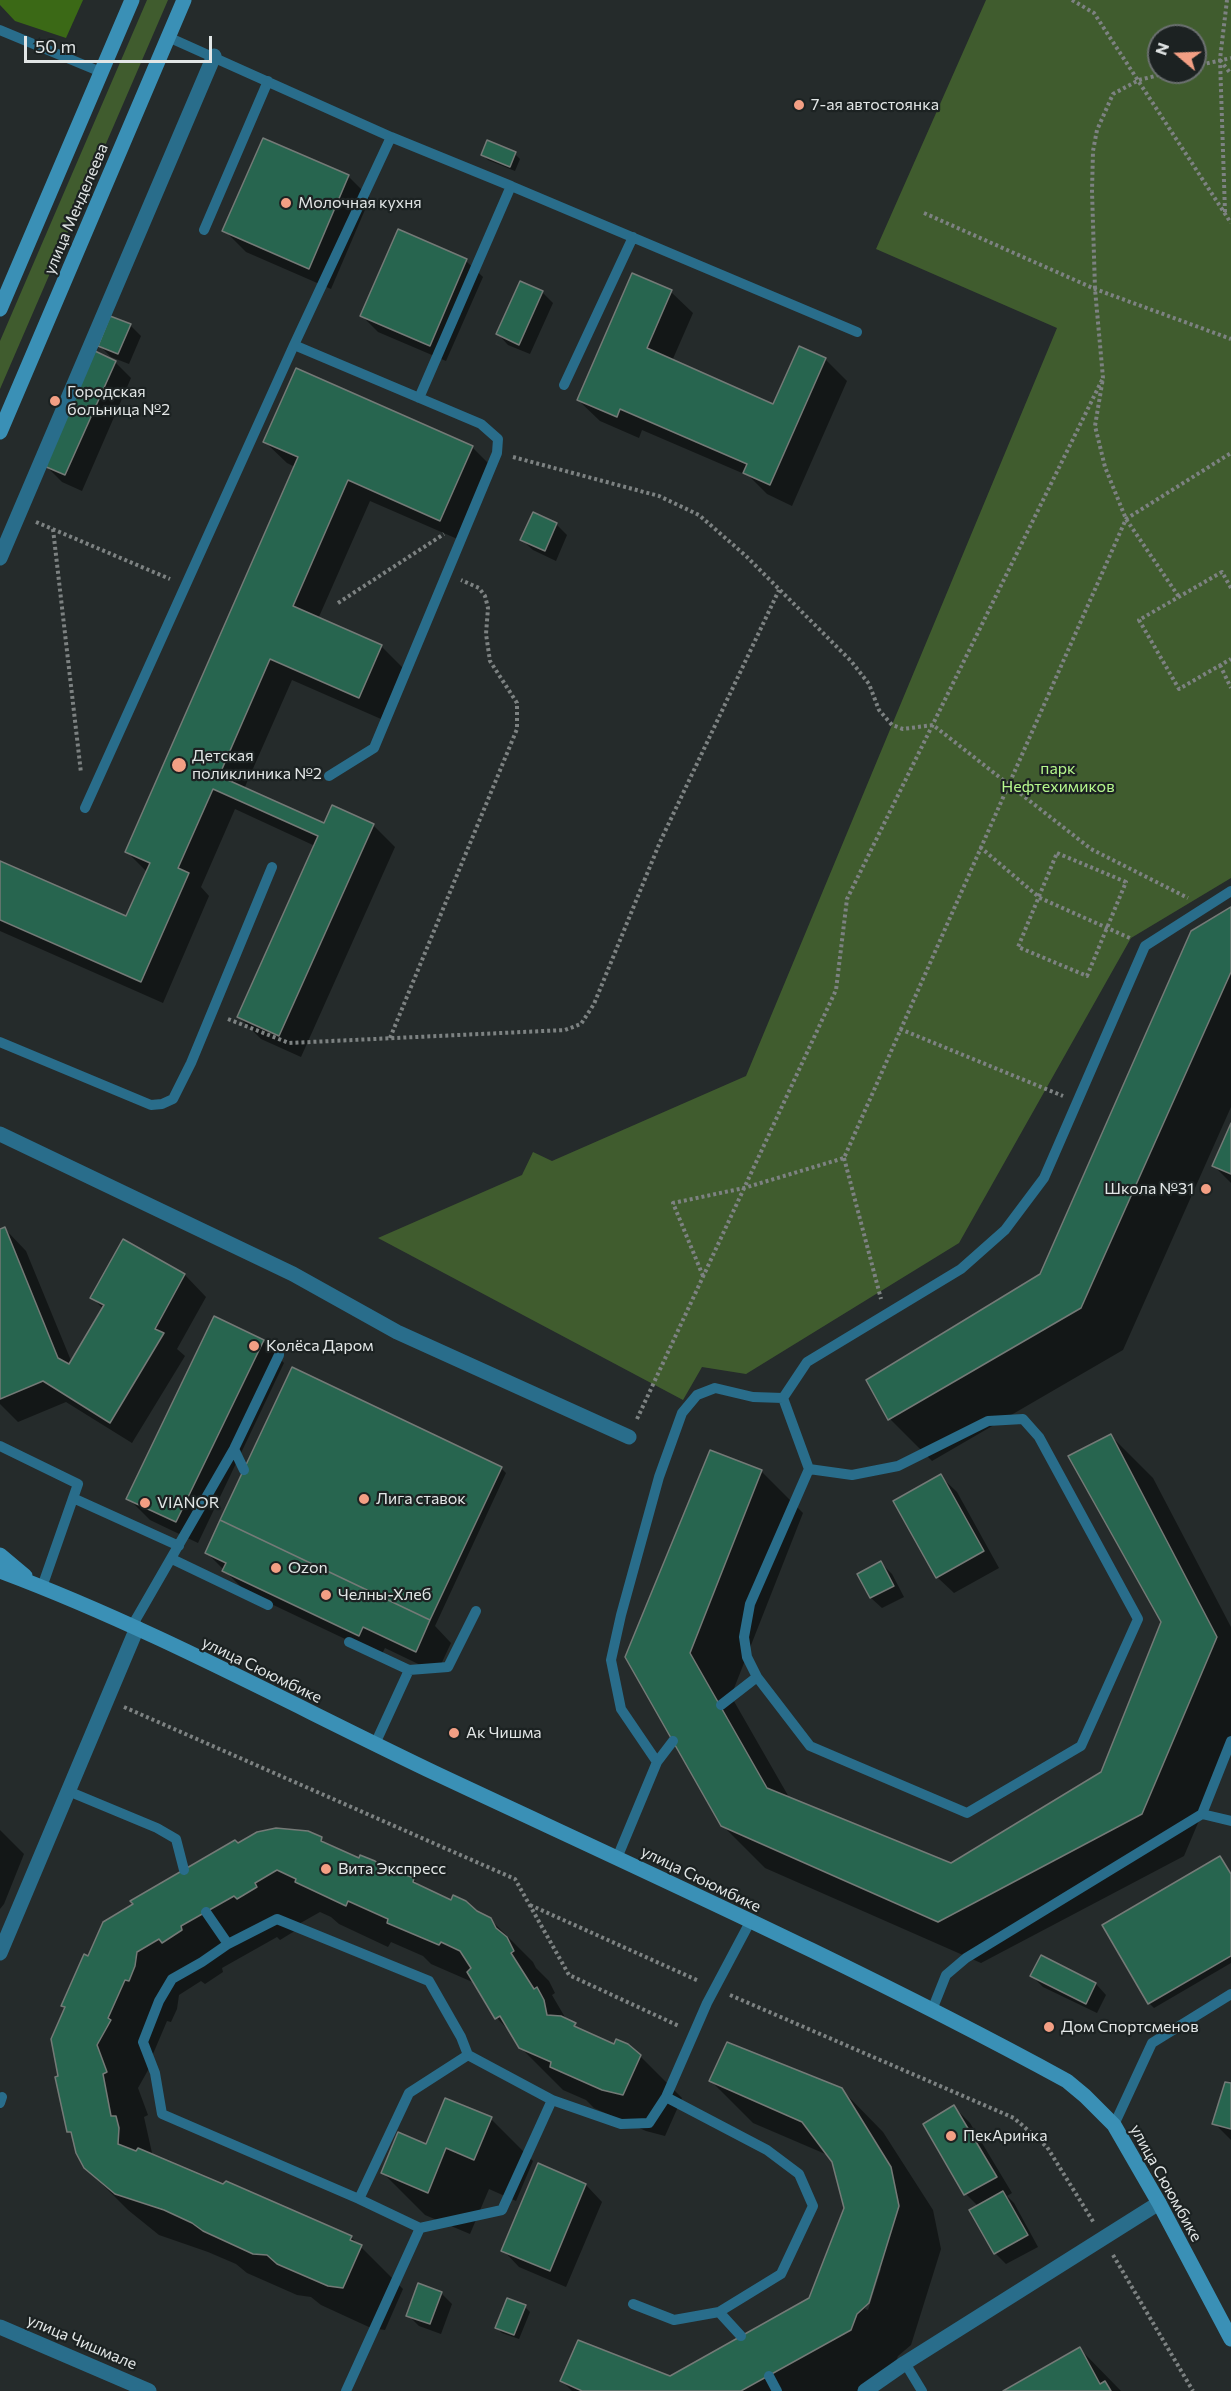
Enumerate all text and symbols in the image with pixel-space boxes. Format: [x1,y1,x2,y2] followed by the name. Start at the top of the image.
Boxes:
[27,24,214,62] scale bar
[1147,24,1207,84] north arrow
[35,35,76,57] text: 50 m
[1150,40,1172,57] text: N
[811,95,939,115] place label: 7-ая автостоянка
[792,98,806,112] marker: 7-ая автостоянка
[40,141,112,277] street label: улица Менделеева
[298,193,422,213] place label: Молочная кухня
[279,196,293,210] marker: Молочная кухня
[67,382,170,420] place label: Городская больница №2
[48,394,62,408] marker: Городская больница №2
[192,746,322,784] place label: Детская поликлиника №2
[170,756,188,774] marker: Детская поликлиника №2
[1001,759,1115,797] park label: парк Нефтехимиков
[1104,1179,1194,1199] place label: Школа №31
[1199,1182,1213,1196] marker: Школа №31
[266,1336,374,1356] place label: Колёса Даром
[247,1339,261,1353] marker: Колёса Даром
[376,1489,466,1509] place label: Лига ставок
[357,1492,371,1506] marker: Лига ставок
[157,1493,219,1513] place label: VIANOR
[138,1496,152,1510] marker: VIANOR
[288,1558,328,1578] place label: Ozon
[269,1561,283,1575] marker: Ozon
[338,1585,431,1605] place label: Челны-Хлеб
[319,1588,333,1602] marker: Челны-Хлеб
[199,1633,325,1707] street label: улица Сююмбике
[466,1723,542,1743] place label: Ак Чишма
[447,1726,461,1740] marker: Ак Чишма
[638,1842,764,1916] street label: улица Сююмбике
[338,1859,446,1879] place label: Вита Экспресс
[319,1862,333,1876] marker: Вита Экспресс
[1061,2017,1199,2037] place label: Дом Спортсменов
[1042,2020,1056,2034] marker: Дом Спортсменов
[1126,2121,1206,2245] street label: улица Сююмбике
[963,2126,1047,2146] place label: ПекАринка
[944,2129,958,2143] marker: ПекАринка
[24,2310,140,2374] street label: улица Чишмале

